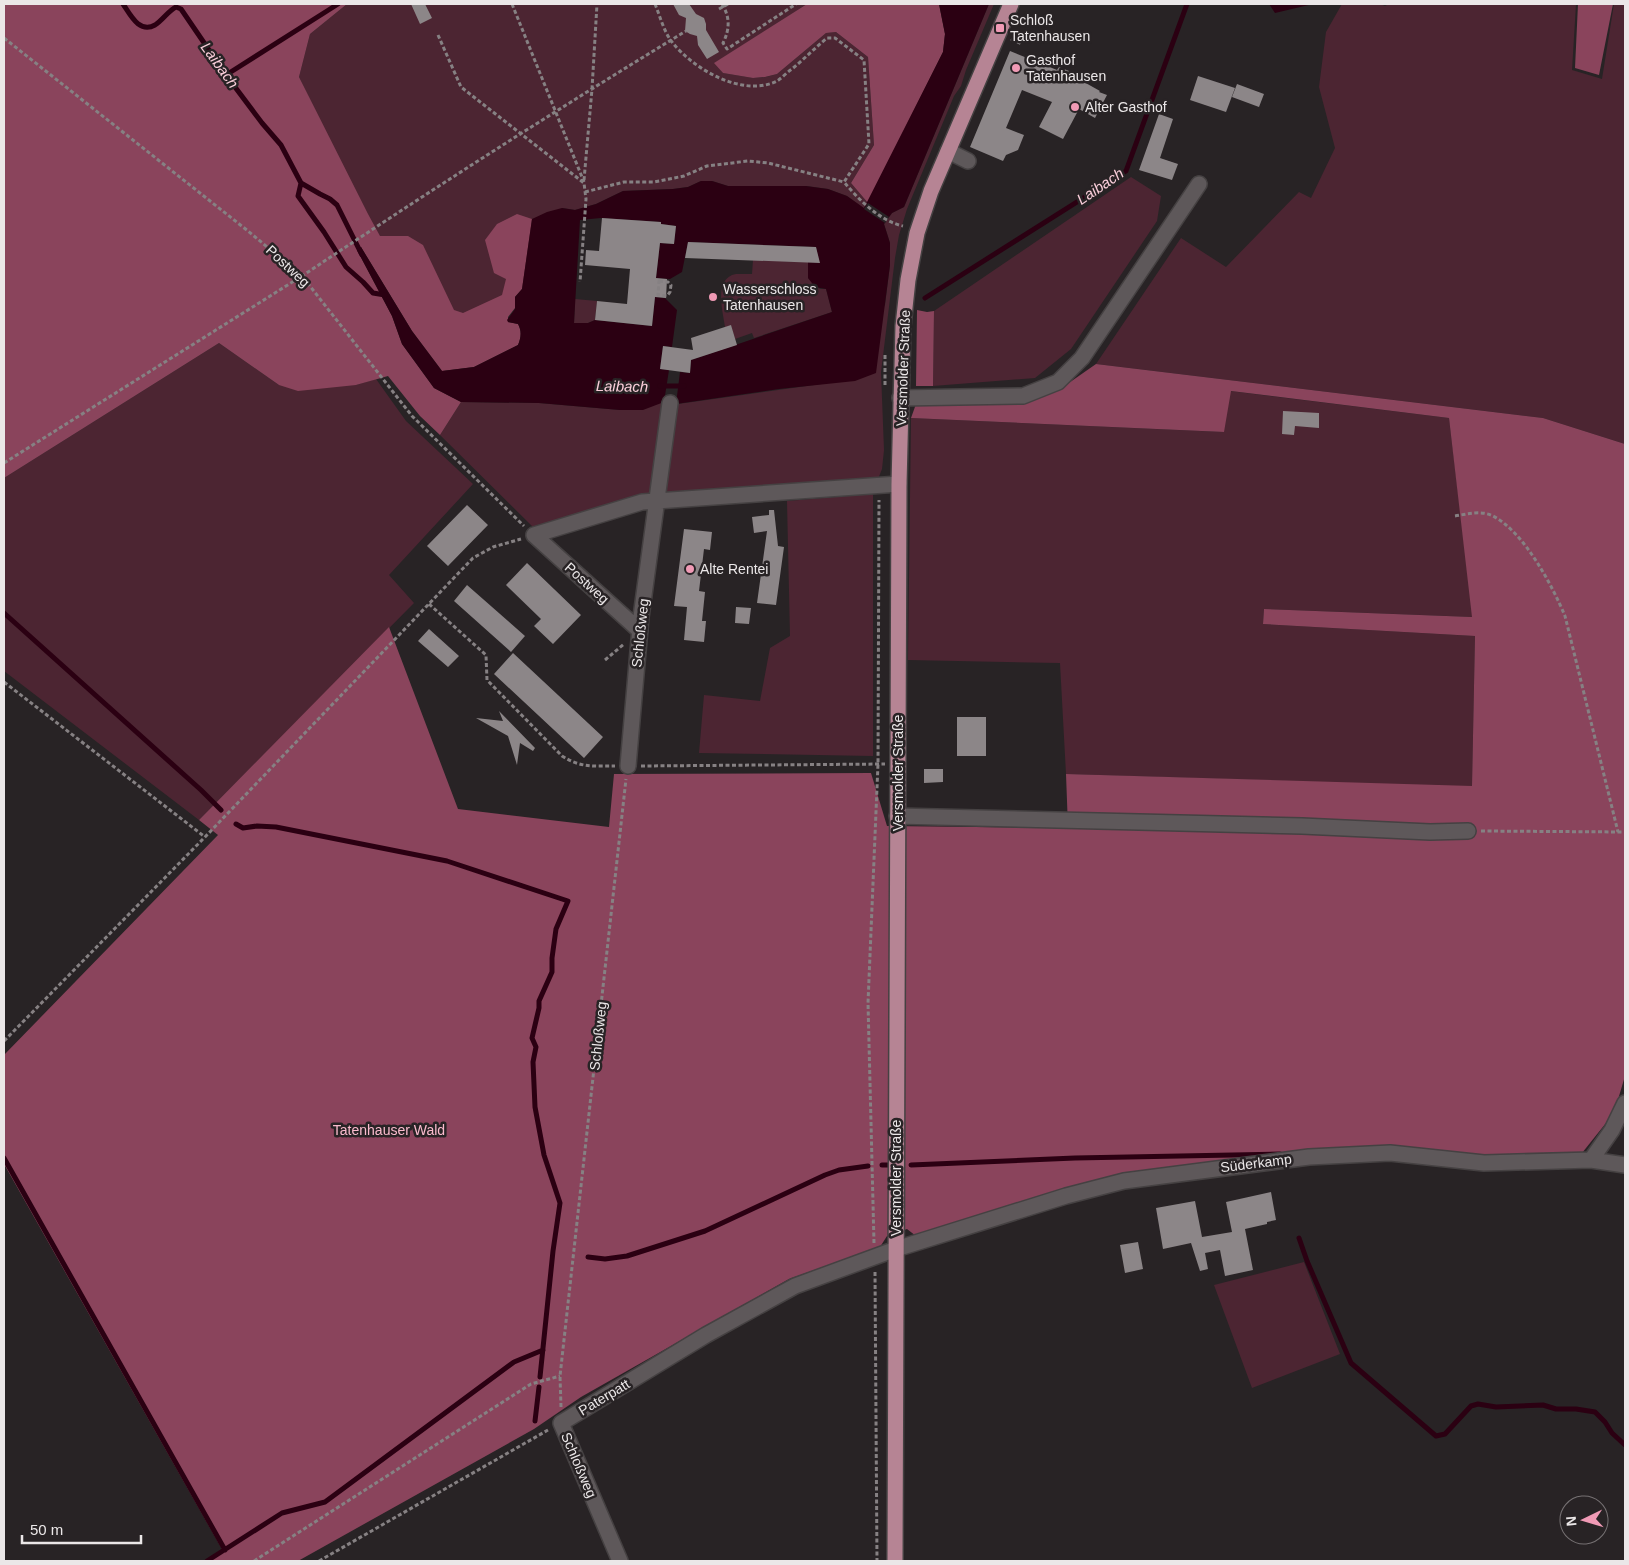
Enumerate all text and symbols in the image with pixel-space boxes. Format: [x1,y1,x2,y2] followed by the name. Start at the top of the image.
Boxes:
[1010,12,1090,44] place label: Schloß Tatenhausen
[994,22,1006,34] marker: Schloß Tatenhausen
[198,39,242,91] water label: Laibach
[1026,52,1106,84] place label: Gasthof Tatenhausen
[1010,62,1022,74] marker: Gasthof Tatenhausen
[1085,99,1167,115] place label: Alter Gasthof
[1069,101,1081,113] marker: Alter Gasthof
[1073,164,1127,208] water label: Laibach
[263,242,313,290] street label: Postweg
[723,281,817,313] place label: Wasserschloss Tatenhausen
[707,291,719,303] marker: Wasserschloss Tatenhausen
[893,309,913,427] street label: Versmolder Straße
[596,377,648,395] water label: Laibach
[562,559,612,607] street label: Postweg
[700,561,768,577] place label: Alte Rentei
[684,563,696,575] marker: Alte Rentei
[628,598,652,668] street label: Schloßweg
[890,714,906,831] street label: Versmolder Straße
[586,1001,610,1071] street label: Schloßweg
[888,1119,904,1236] street label: Versmolder Straße
[333,1122,445,1138] park label: Tatenhauser Wald
[1219,1151,1293,1175] street label: Süderkamp
[576,1375,633,1418] street label: Paterpatt
[558,1430,600,1500] street label: Schloßweg
[1559,1495,1609,1545] north arrow
[22,1512,141,1544] scale bar
[1563,1515,1579,1527] text: N
[30,1521,63,1538] text: 50 m

